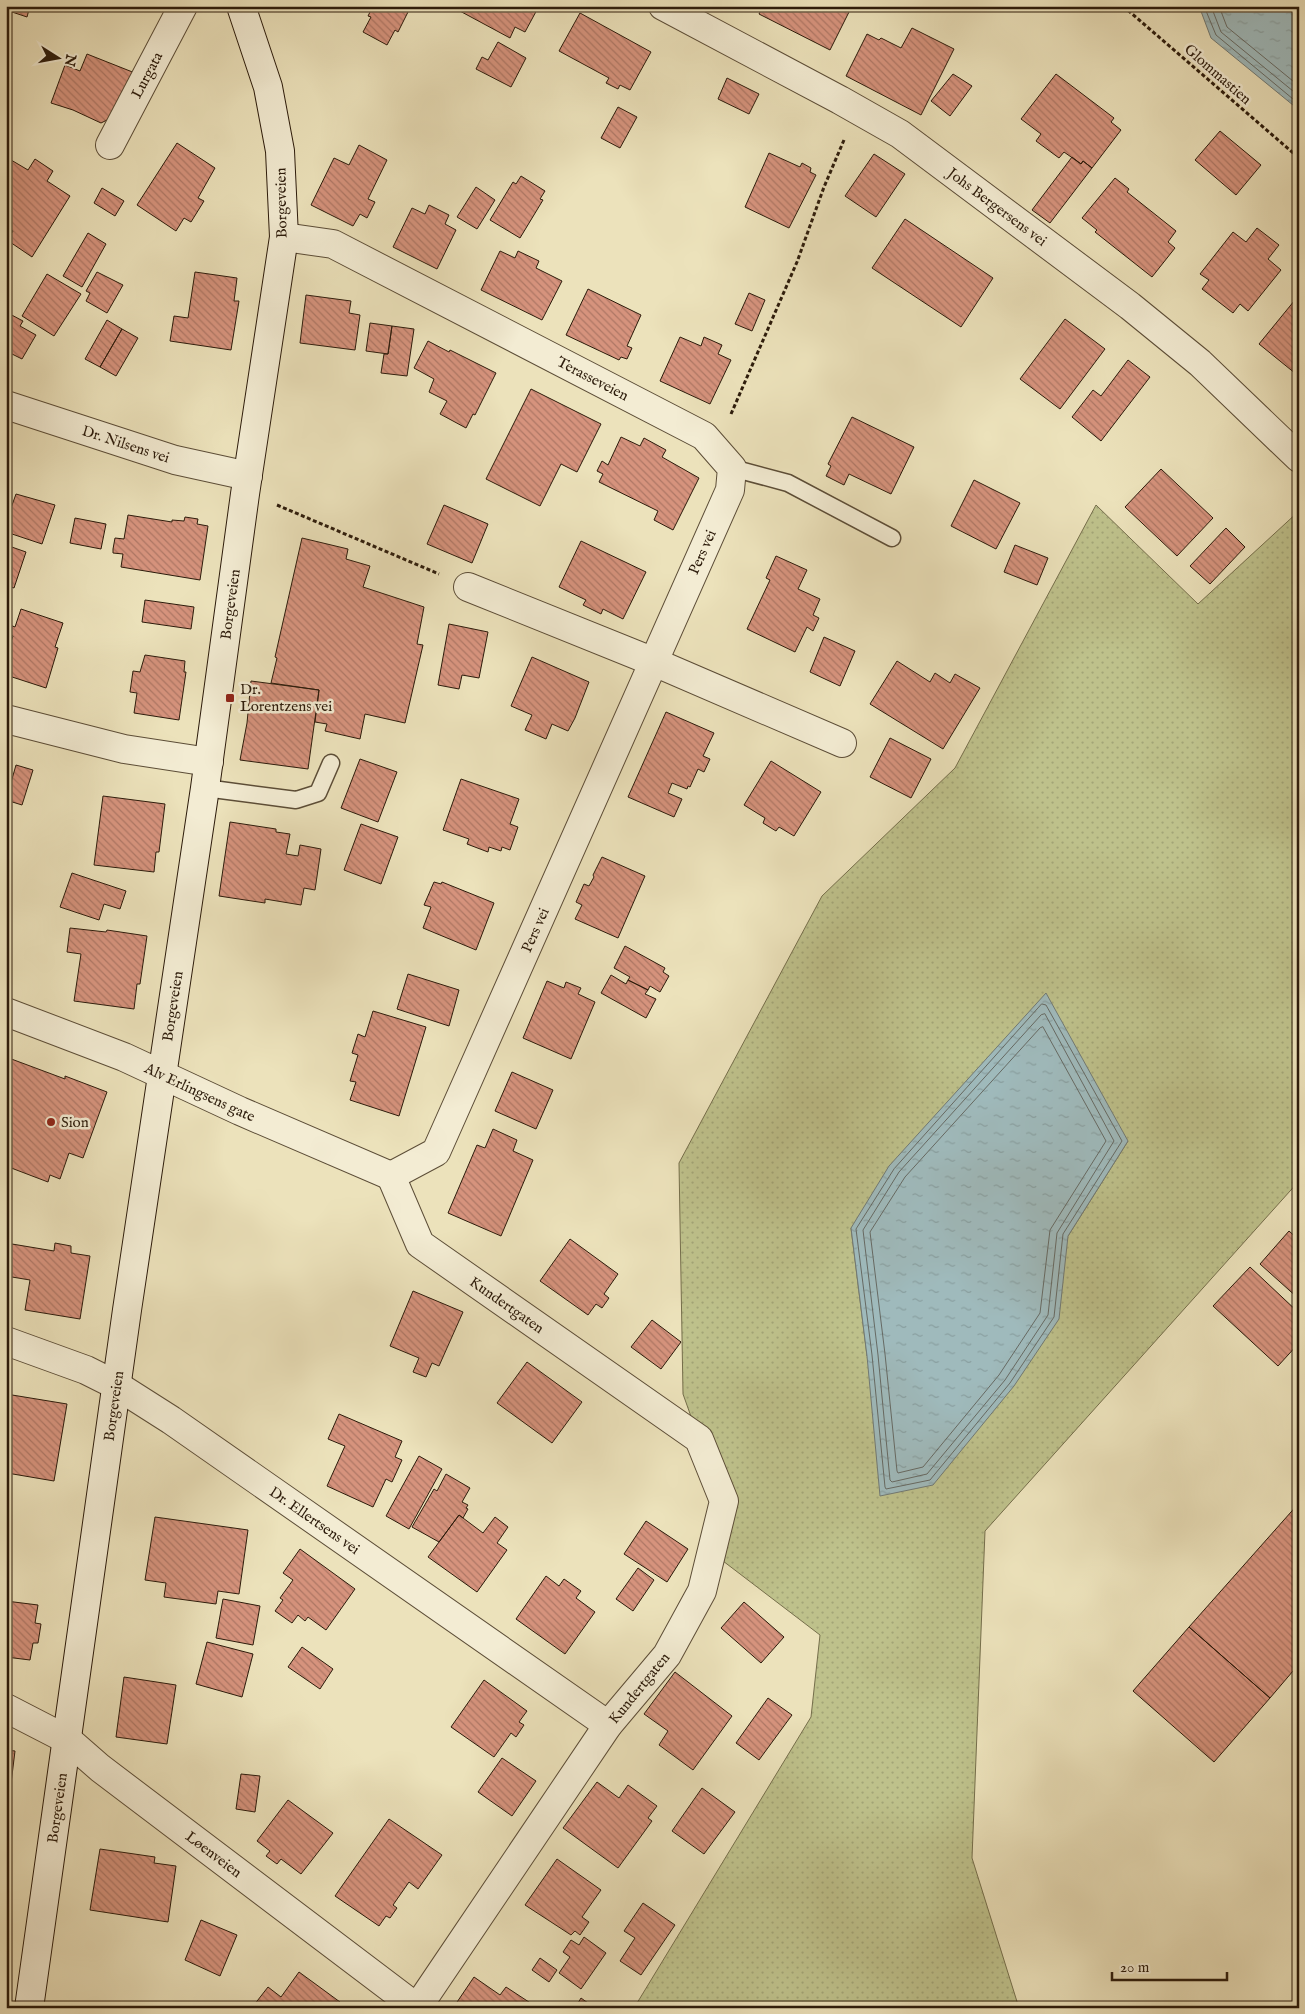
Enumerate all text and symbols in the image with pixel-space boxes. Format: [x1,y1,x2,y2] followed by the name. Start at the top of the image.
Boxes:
[32,32,82,82] north arrow
[1180,40,1255,109] street label: Glommastien
[127,48,168,102] street label: Lurgata
[60,52,80,68] text: N
[942,163,1051,251] street label: Johs Bergersens vei
[271,167,292,239] street label: Borgeveien
[553,352,632,405] street label: Terasseveien
[79,421,172,468] street label: Dr. Nilsens vei
[684,527,721,577] street label: Pers vei
[216,568,245,641] street label: Borgeveien
[240,680,332,716] place label: Dr. Lorentzens vei
[224,692,236,704] marker: Dr. Lorentzens vei
[517,905,554,955] street label: Pers vei
[158,970,188,1043] street label: Borgeveien
[141,1059,258,1126] street label: Alv Erlingsens gate
[61,1113,89,1132] place label: Sion
[45,1116,57,1128] marker: Sion
[466,1273,548,1338] street label: Kundertgaten
[100,1370,128,1442] street label: Borgeveien
[265,1482,363,1559] street label: Dr. Ellertsens vei
[605,1649,674,1728] street label: Kundertgaten
[43,1772,72,1844] street label: Borgeveien
[181,1827,246,1882] street label: Løenveien
[1112,1949,1228,1981] scale bar
[1120,1958,1150,1977] text: 20 m

